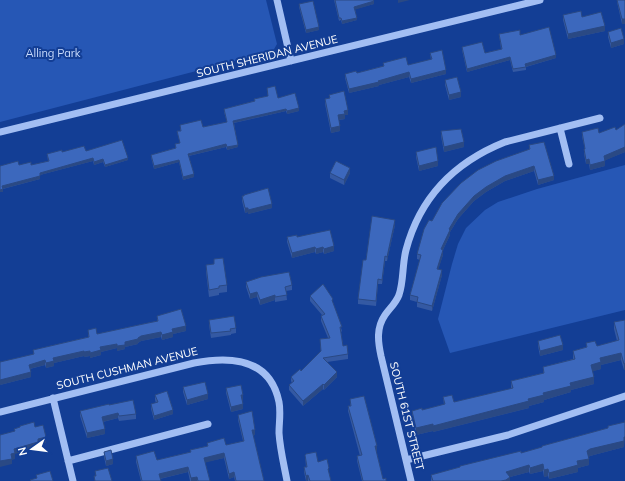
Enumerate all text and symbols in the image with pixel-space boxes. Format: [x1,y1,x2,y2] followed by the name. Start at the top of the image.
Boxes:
[195,32,339,80] street label: SOUTH SHERIDAN AVENUE
[25,46,81,60] park label: Alling Park
[55,344,199,392] street label: SOUTH CUSHMAN AVENUE
[387,360,427,472] street label: SOUTH 61ST STREET
[12,429,52,469] north arrow
[14,446,30,457] text: N

